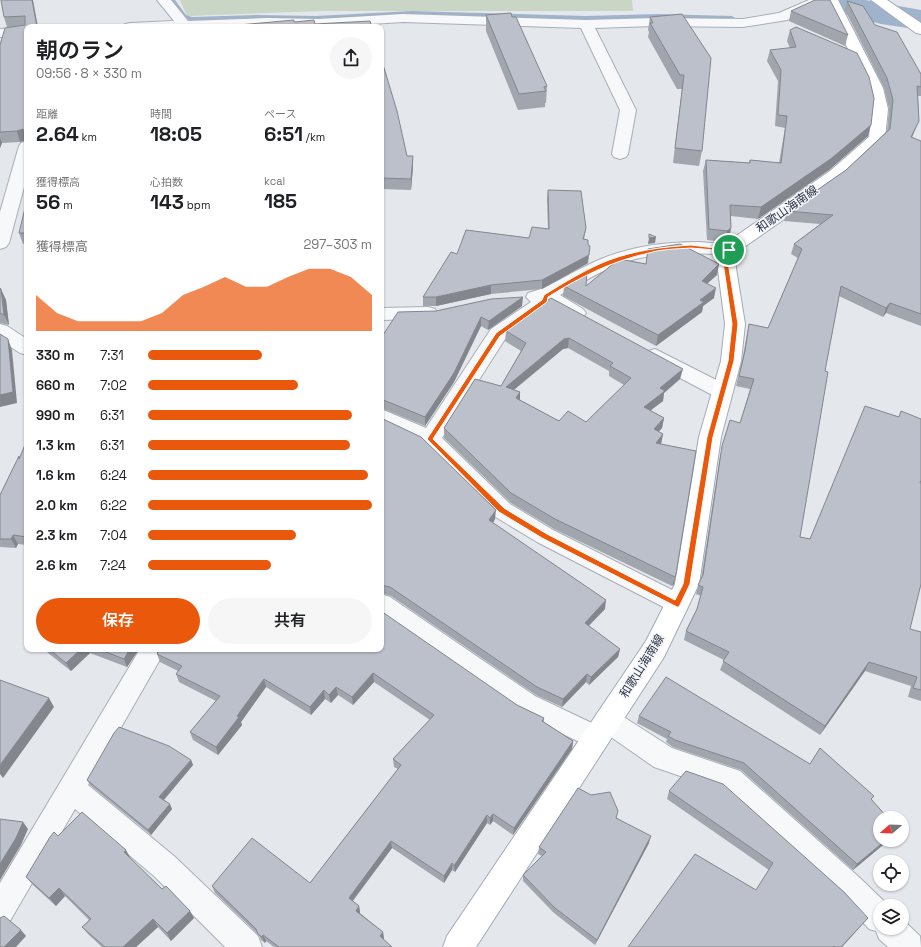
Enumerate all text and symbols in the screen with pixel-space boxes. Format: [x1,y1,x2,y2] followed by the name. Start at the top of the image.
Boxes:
[36,36,124,64] text: 朝のラン
[330,37,372,79] button: share
[36,65,142,82] text: 09:56 · 8 × 330 m
[36,107,58,121] text: 距離
[150,107,172,121] text: 時間
[264,107,296,121] text: ペース
[36,121,79,147] text: 2.64
[150,121,202,147] text: 18:05
[264,121,303,147] text: 6:51
[79,130,97,144] text: km
[303,130,325,144] text: /km
[264,174,285,188] text: kcal
[36,175,80,189] text: 獲得標高
[150,175,183,189] text: 心拍数
[753,182,821,236] street label: 和歌山海南線
[264,188,297,214] text: 185
[36,189,60,215] text: 56
[150,189,184,215] text: 143
[60,198,73,212] text: m
[184,198,210,212] text: bpm
[712,233,746,267] pin
[303,236,372,253] text: 297–303 m
[36,238,88,255] text: 獲得標高
[718,239,740,261] icon: arrive
[36,347,75,364] text: 330 m
[100,347,124,364] text: 7:31
[36,377,75,394] text: 660 m
[100,377,127,394] text: 7:02
[36,407,75,424] text: 990 m
[100,407,124,424] text: 6:31
[36,437,75,454] text: 1.3 km
[100,437,124,454] text: 6:31
[36,467,75,484] text: 1.6 km
[100,467,127,484] text: 6:24
[36,497,78,514] text: 2.0 km
[100,497,127,514] text: 6:22
[36,527,77,544] text: 2.3 km
[100,527,127,544] text: 7:04
[36,557,77,574] text: 2.6 km
[100,557,126,574] text: 7:24
[36,598,200,644] button: 保存
[208,598,372,644] button: 共有
[616,631,668,701] street label: 和歌山海南線
[873,811,909,847] north arrow
[873,811,909,935] map controls
[873,855,909,891] button: locate
[873,899,909,935] button: layers

